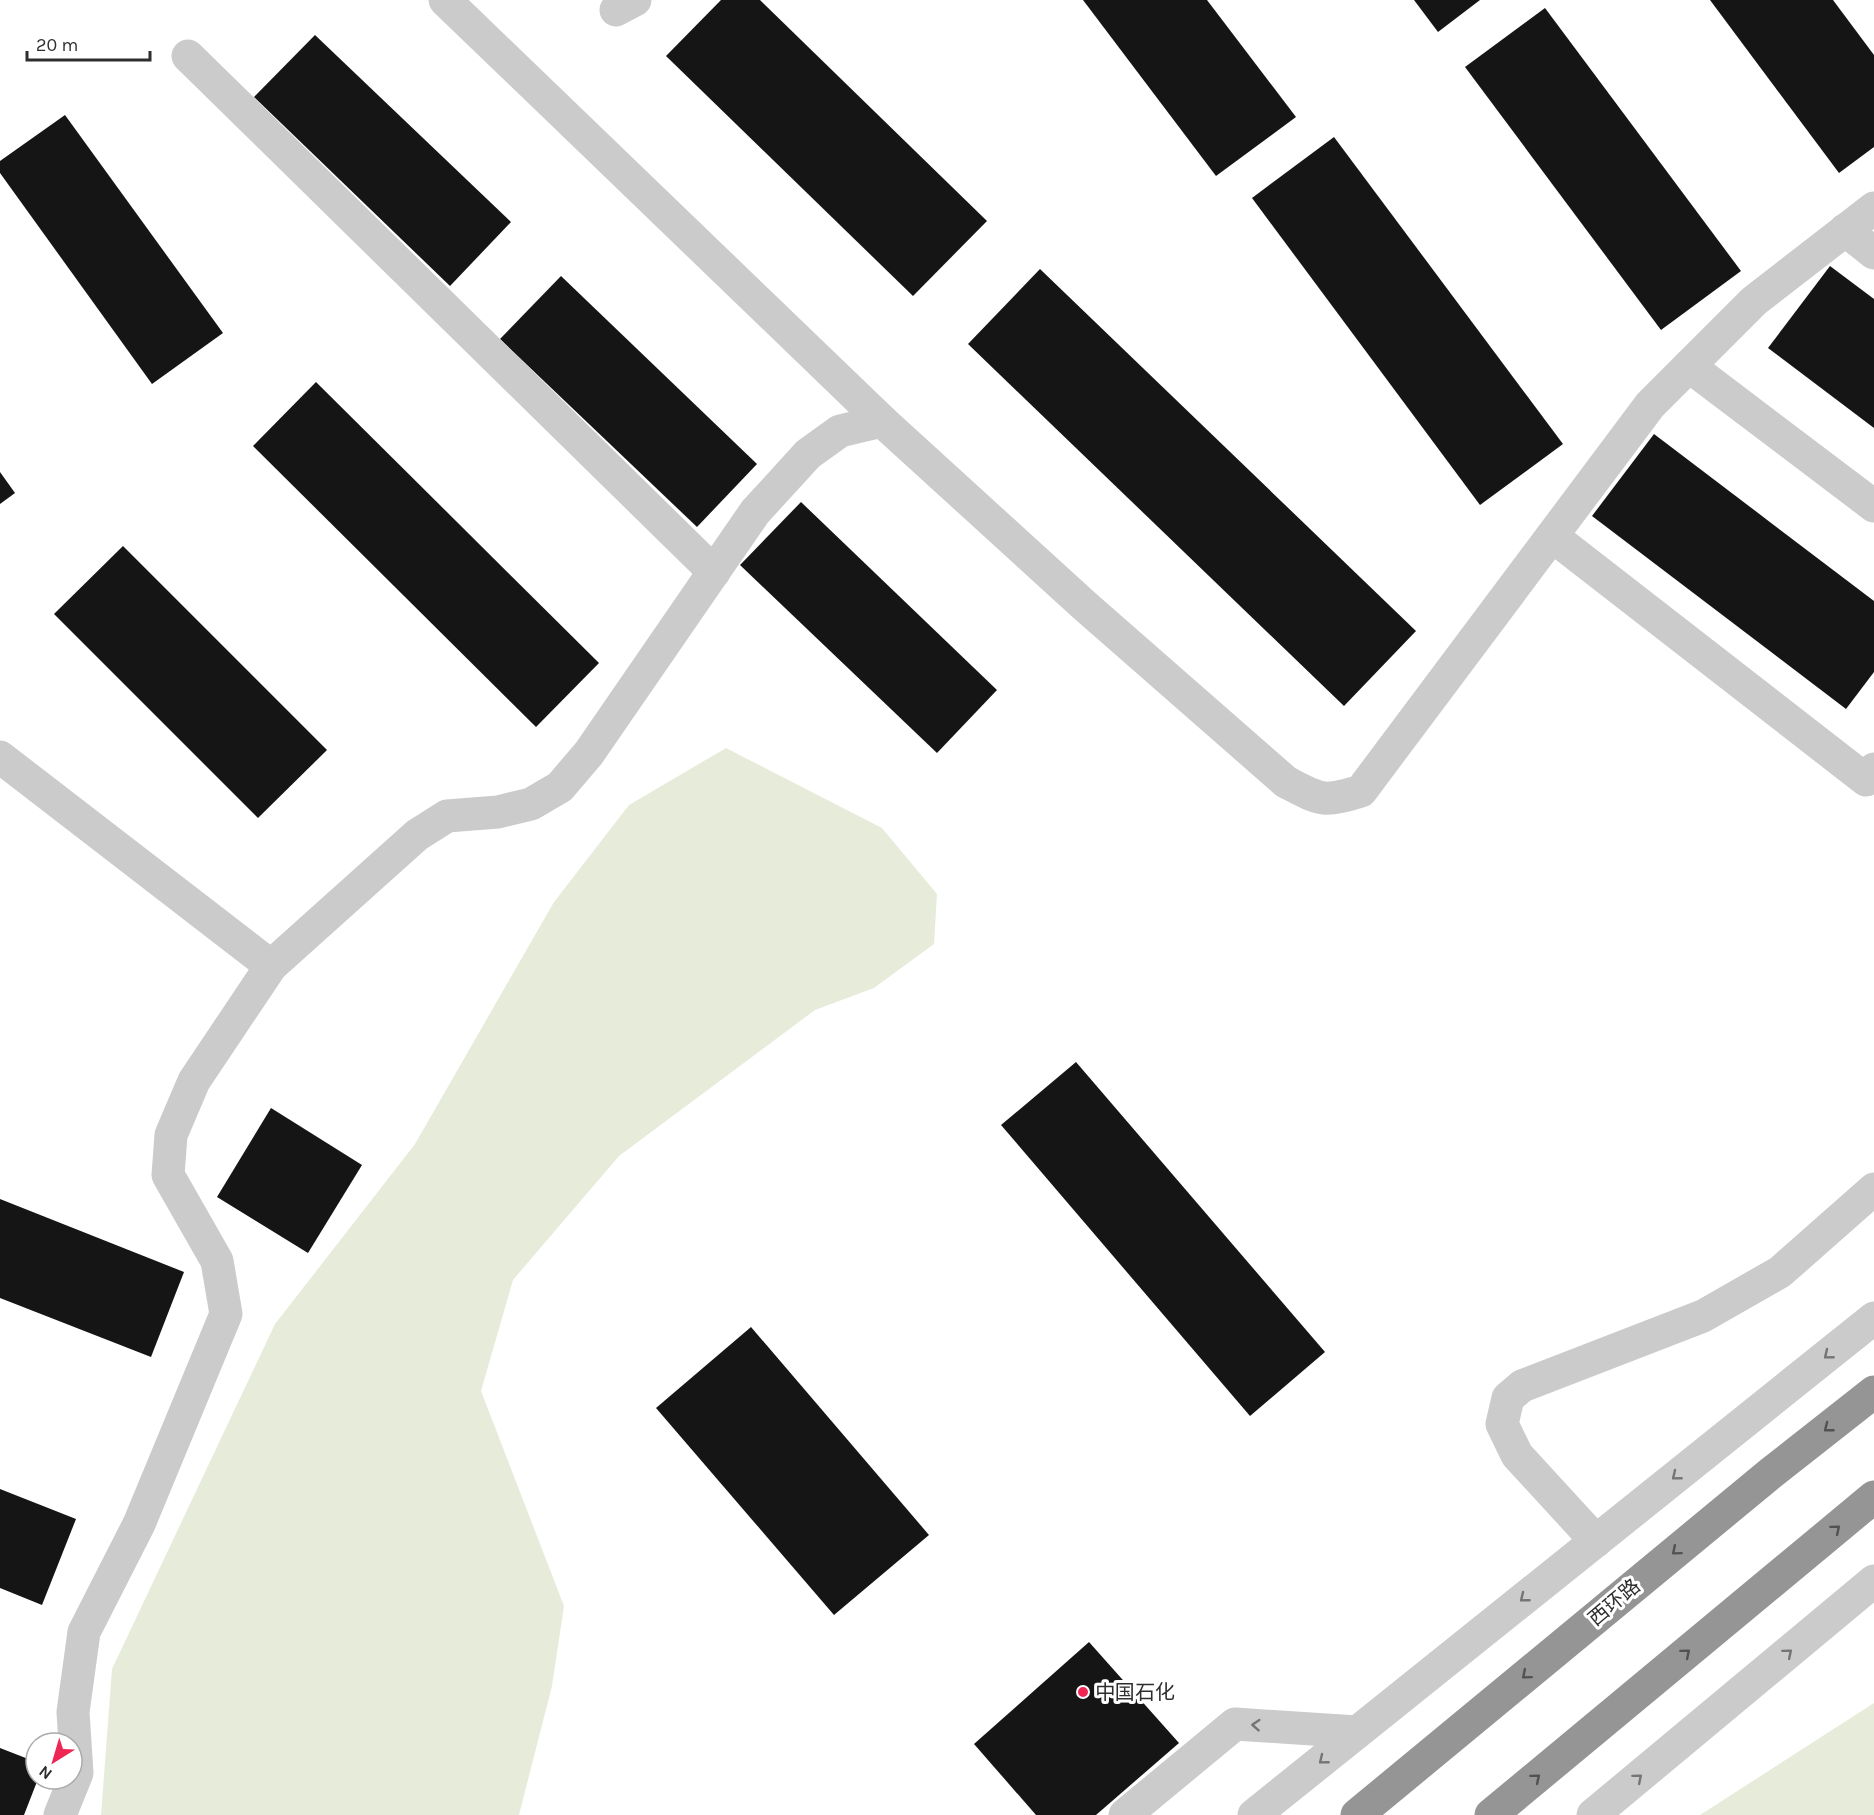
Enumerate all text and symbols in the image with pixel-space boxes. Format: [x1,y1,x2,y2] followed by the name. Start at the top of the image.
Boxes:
[27,24,150,62] scale bar
[36,34,78,56] text: 20 m
[1824,1347,1835,1358] one-way arrow
[1824,1420,1835,1431] one-way arrow
[1672,1469,1683,1480] one-way arrow
[1829,1525,1840,1536] one-way arrow
[1672,1543,1683,1554] one-way arrow
[1584,1574,1645,1630] street label: 西环路
[1520,1591,1531,1602] one-way arrow
[1781,1649,1792,1660] one-way arrow
[1679,1650,1690,1661] one-way arrow
[1522,1668,1533,1679] one-way arrow
[1095,1681,1175,1704] place label: 中国石化
[1076,1685,1090,1699] marker: 中国石化
[1252,1719,1261,1732] one-way arrow
[24,1731,84,1791] north arrow
[1318,1752,1329,1763] one-way arrow
[35,1762,56,1784] text: N
[1529,1774,1540,1785] one-way arrow
[1631,1774,1642,1785] one-way arrow

